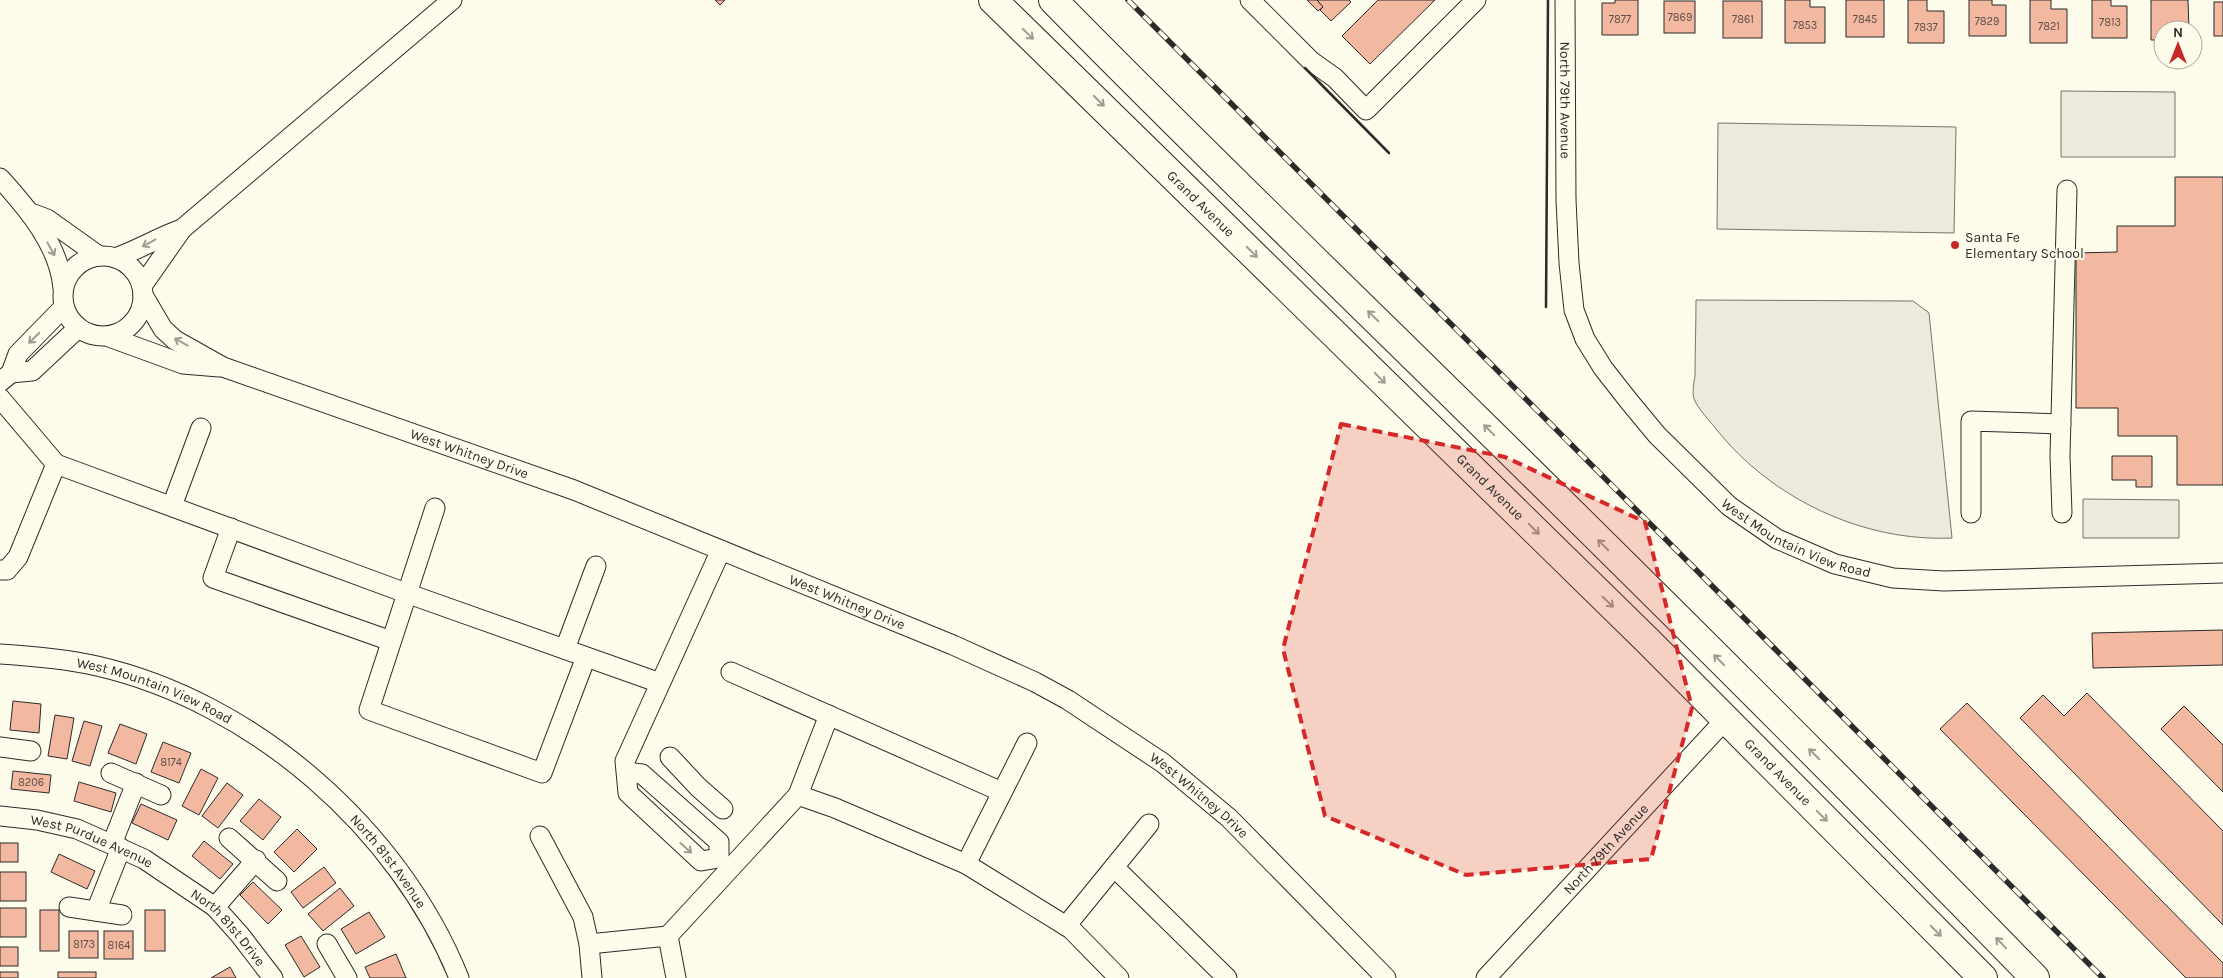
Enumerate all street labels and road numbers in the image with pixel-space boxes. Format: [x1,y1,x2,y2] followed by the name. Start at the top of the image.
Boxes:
[1556,41,1574,159] street label: North 79th Avenue
[1163,167,1238,241] street label: Grand Avenue
[408,425,531,482] street label: West Whitney Drive
[1453,450,1527,524] street label: Grand Avenue
[1717,495,1873,581] street label: West Mountain View Road
[787,571,908,634] street label: West Whitney Drive
[75,654,235,728] street label: West Mountain View Road
[1741,735,1815,809] street label: Grand Avenue
[1147,749,1252,842] street label: West Whitney Drive
[1560,800,1652,898] street label: North 79th Avenue
[30,811,156,872] street label: West Purdue Avenue
[346,811,430,912] street label: North 81st Avenue
[188,885,269,970] street label: North 81st Drive

